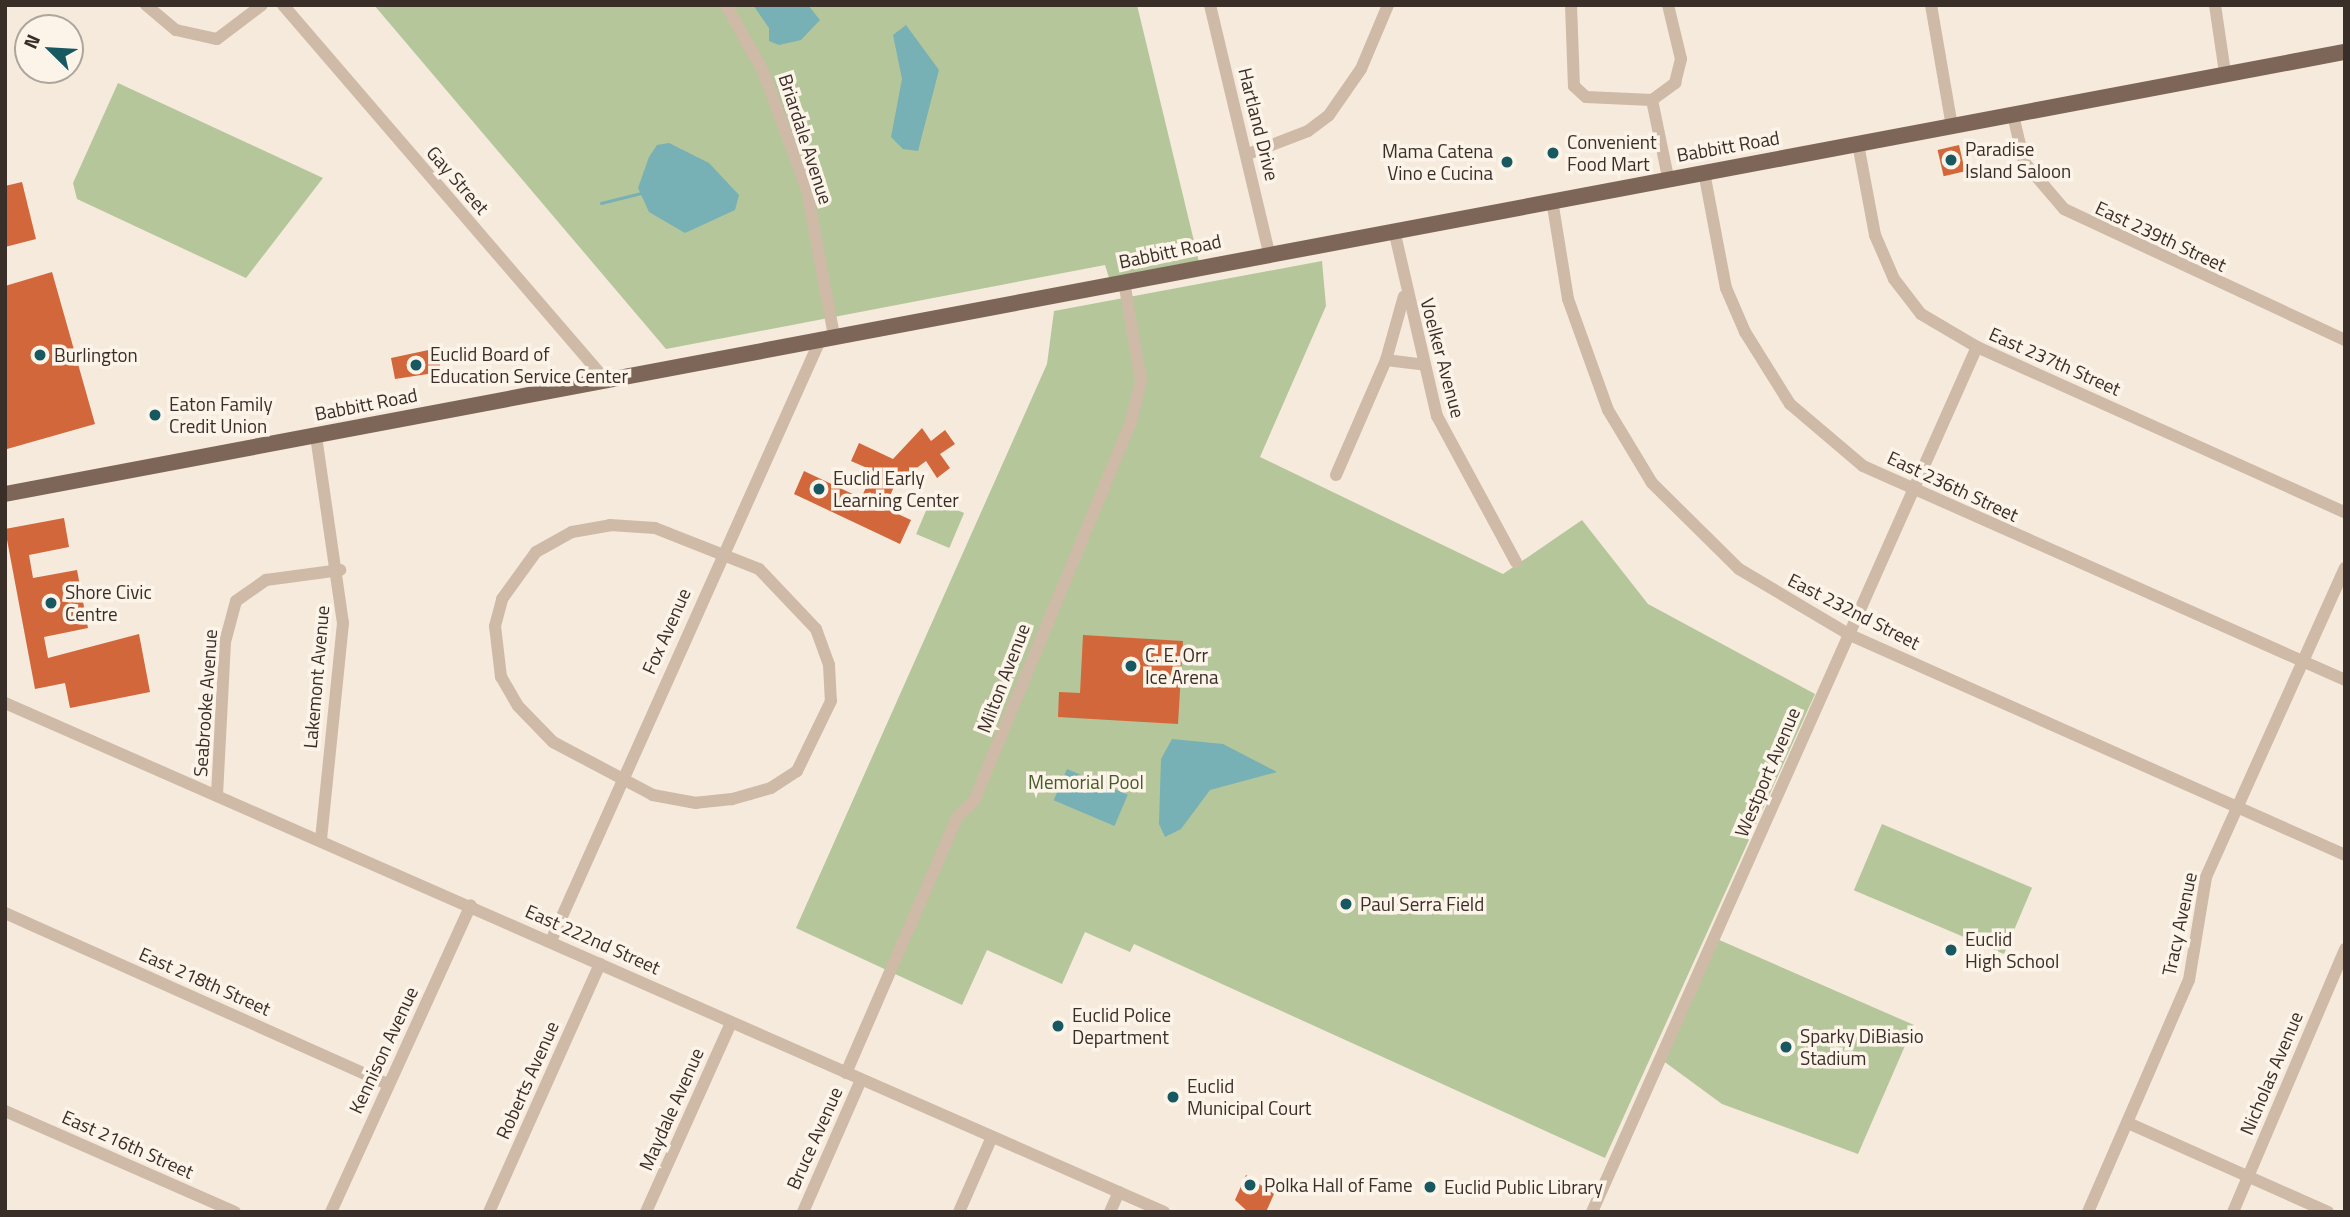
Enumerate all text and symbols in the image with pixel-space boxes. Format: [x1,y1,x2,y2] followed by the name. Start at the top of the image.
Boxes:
[14,14,84,84] north arrow
[15,29,47,53] text: N
[1234,65,1284,183] street label: Hartland Drive
[774,71,838,207] street label: Briardale Avenue
[1675,126,1781,166] street label: Babbitt Road
[1567,131,1657,175] place label: Convenient Food Mart
[1965,138,2071,182] place label: Paradise Island Saloon
[1382,140,1493,184] place label: Mama Catena Vino e Cucina
[422,141,494,219] street label: Gay Street
[1545,145,1561,161] marker: Convenient Food Mart
[1943,152,1959,168] marker: Paradise Island Saloon
[1499,154,1515,170] marker: Mama Catena Vino e Cucina
[2092,196,2230,276] street label: East 239th Street
[1117,229,1223,273] street label: Babbitt Road
[1416,296,1470,420] street label: Voelker Avenue
[1986,322,2124,400] street label: East 237th Street
[430,343,628,387] place label: Euclid Board of Education Service Center
[54,344,138,366] place label: Burlington
[32,347,48,363] marker: Burlington
[408,357,424,373] marker: Euclid Board of Education Service Center
[313,383,419,425] street label: Babbitt Road
[169,393,273,437] place label: Eaton Family Credit Union
[147,407,163,423] marker: Eaton Family Credit Union
[1884,446,2022,526] street label: East 236th Street
[833,467,959,511] place label: Euclid Early Learning Center
[811,481,827,497] marker: Euclid Early Learning Center
[1784,568,1924,654] street label: East 232nd Street
[65,581,152,625] place label: Shore Civic Centre
[637,584,695,678] street label: Fox Avenue
[43,595,59,611] marker: Shore Civic Centre
[298,605,334,749] street label: Lakemont Avenue
[972,620,1034,736] street label: Milton Avenue
[188,628,222,778] street label: Seabrooke Avenue
[1145,644,1219,688] place label: C. E. Orr Ice Arena
[1123,658,1139,674] marker: C. E. Orr Ice Arena
[1729,704,1805,840] street label: Westport Avenue
[1028,771,1144,793] park label: Memorial Pool
[2157,870,2201,978] street label: Tracy Avenue
[1360,893,1484,915] place label: Paul Serra Field
[1338,896,1354,912] marker: Paul Serra Field
[522,899,664,979] street label: East 222nd Street
[1965,928,2059,972] place label: Euclid High School
[136,942,274,1020] street label: East 218th Street
[1943,942,1959,958] marker: Euclid High School
[344,983,422,1117] street label: Kennison Avenue
[1072,1004,1171,1048] place label: Euclid Police Department
[2235,1008,2307,1138] street label: Nicholas Avenue
[491,1017,563,1143] street label: Roberts Avenue
[1050,1018,1066,1034] marker: Euclid Police Department
[1800,1025,1924,1069] place label: Sparky DiBiasio Stadium
[1778,1039,1794,1055] marker: Sparky DiBiasio Stadium
[634,1044,708,1174] street label: Maydale Avenue
[1187,1075,1311,1119] place label: Euclid Municipal Court
[781,1083,847,1193] street label: Bruce Avenue
[1165,1089,1181,1105] marker: Euclid Municipal Court
[59,1105,197,1183] street label: East 216th Street
[1264,1174,1413,1196] place label: Polka Hall of Fame
[1444,1176,1603,1198] place label: Euclid Public Library
[1242,1177,1258,1193] marker: Polka Hall of Fame
[1422,1179,1438,1195] marker: Euclid Public Library

